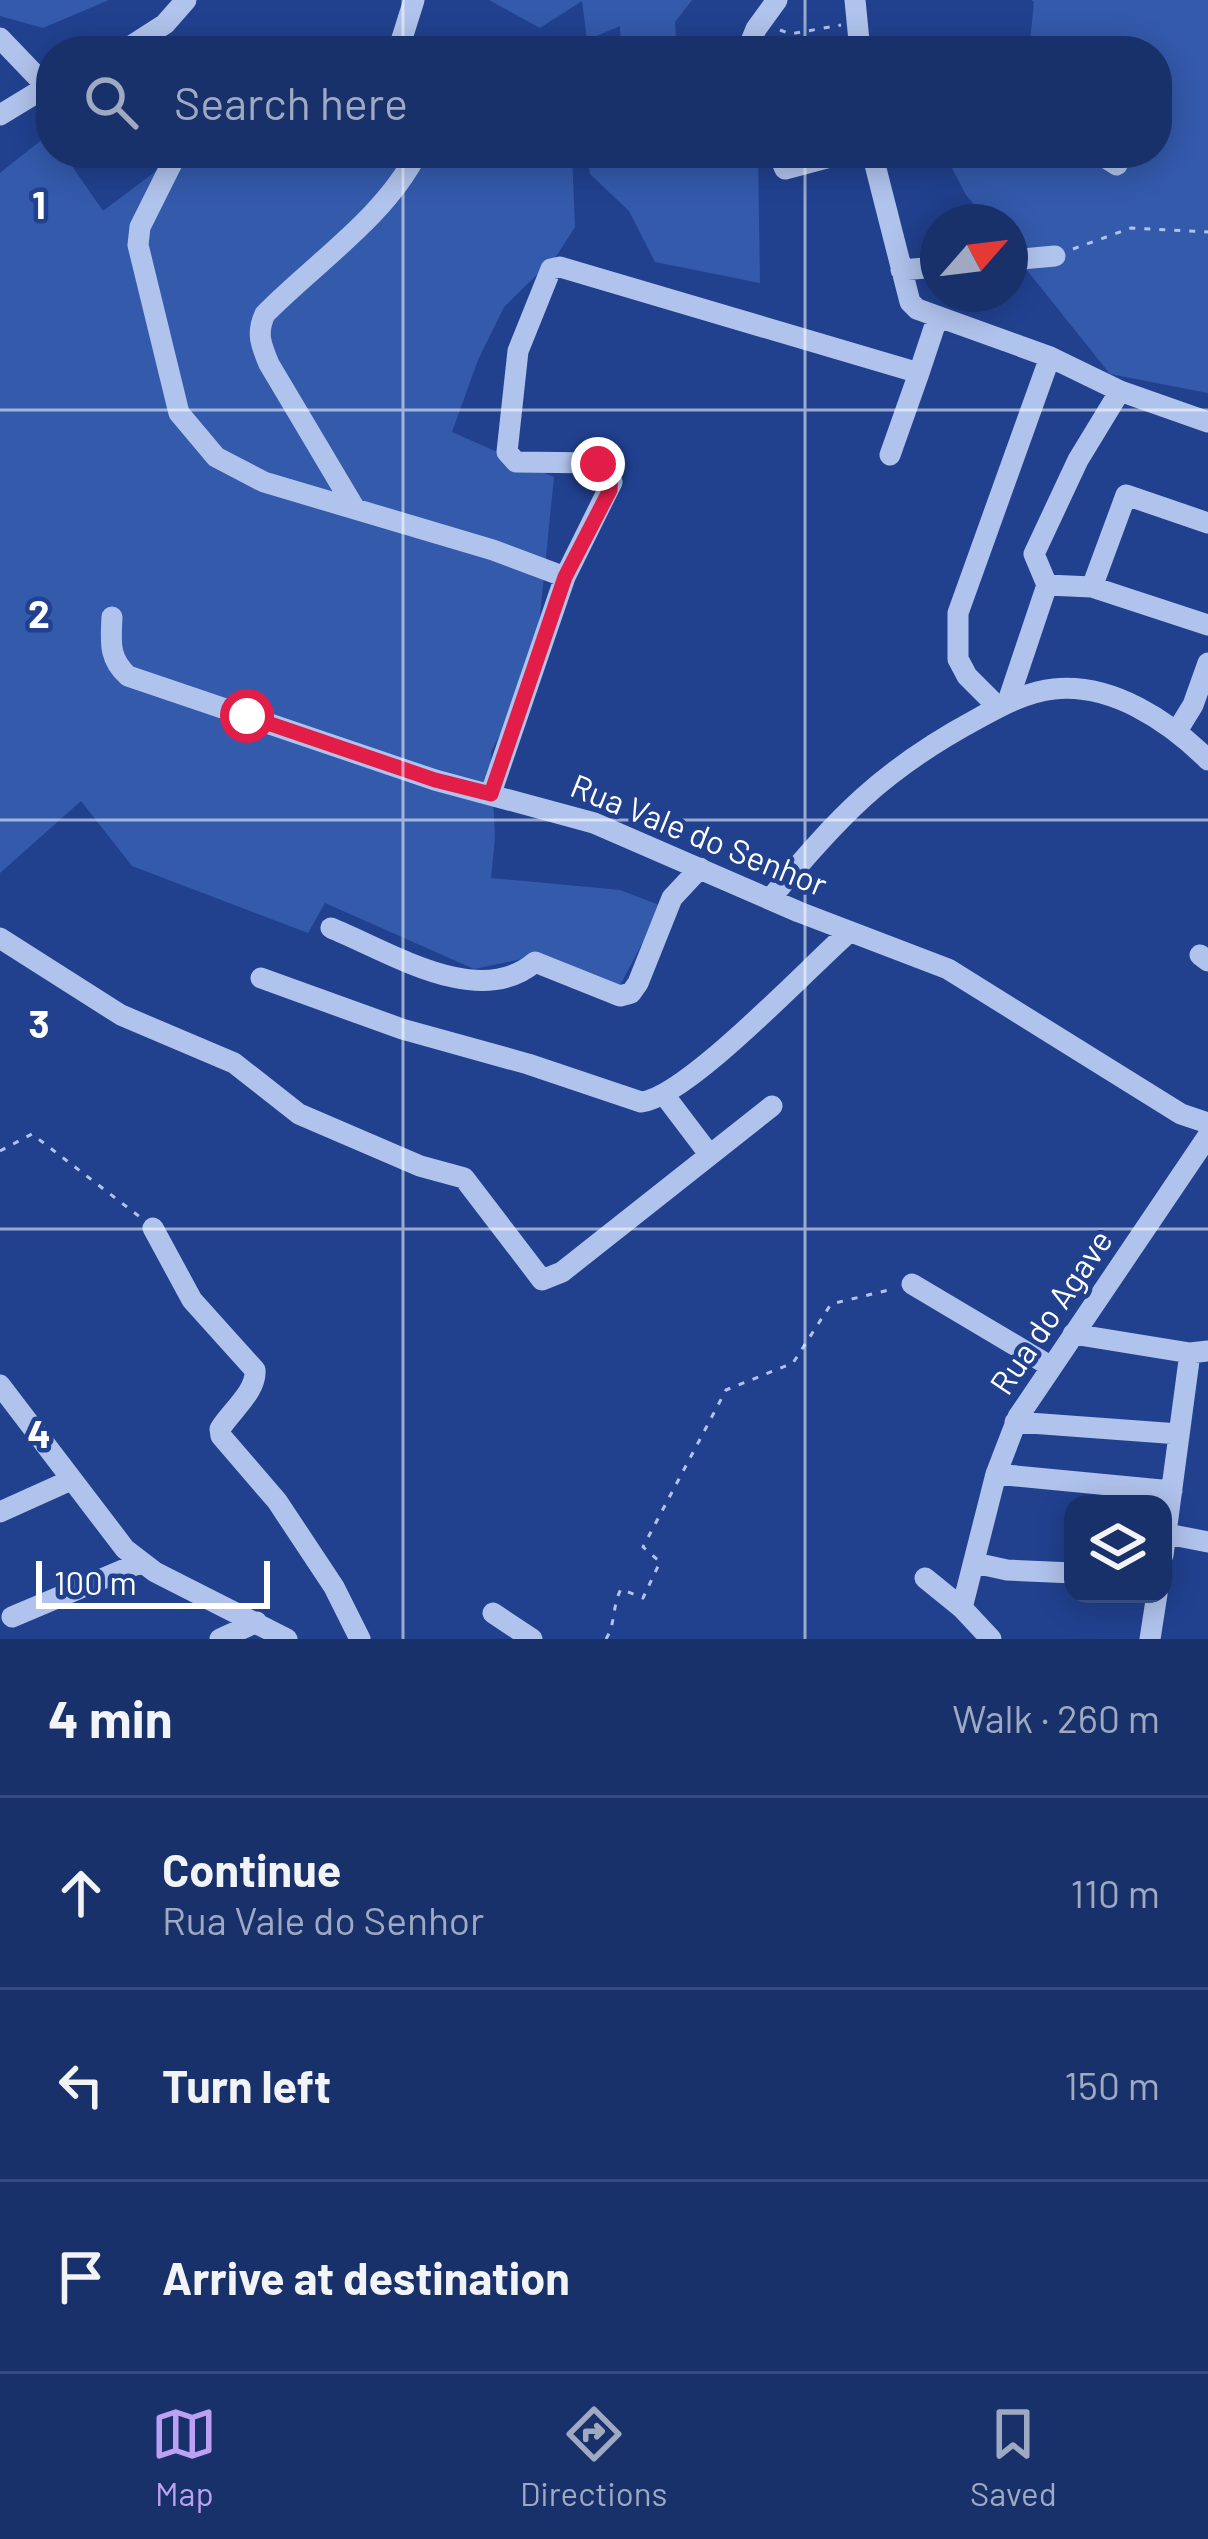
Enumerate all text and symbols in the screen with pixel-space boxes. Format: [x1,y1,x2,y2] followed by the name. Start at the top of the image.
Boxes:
[36,36,1172,168] search box
[78,69,144,135] icon: search
[174,75,408,129] text: Search here
[32,180,46,227] text: 1
[920,204,1028,312] north arrow
[571,437,625,491] route end
[28,589,50,636] text: 2
[220,689,274,743] route start
[565,764,833,904] street label: Rua Vale do Senhor
[28,999,50,1046] text: 3
[980,1221,1120,1402] street label: Rua do Agave
[27,1409,51,1456] text: 4
[1064,1495,1172,1603] map controls
[1064,1495,1172,1603] button: layers
[36,1555,270,1608] scale bar
[54,1562,137,1602] text: 100 m
[48,1687,173,1748] text: 4 min
[952,1694,1160,1741] text: Walk · 260 m
[162,1842,341,1896] text: Continue
[48,1860,114,1926] icon: ahead
[1070,1869,1160,1916] text: 110 m
[162,1896,484,1943] text: Rua Vale do Senhor
[48,2052,114,2118] icon: left
[162,2058,331,2112] text: Turn left
[1064,2061,1160,2108] text: 150 m
[48,2244,114,2310] icon: arrive
[162,2250,570,2304] text: Arrive at destination
[151,2401,217,2513] tab: Map
[520,2401,667,2513] tab: Directions
[970,2401,1057,2513] tab: Saved

